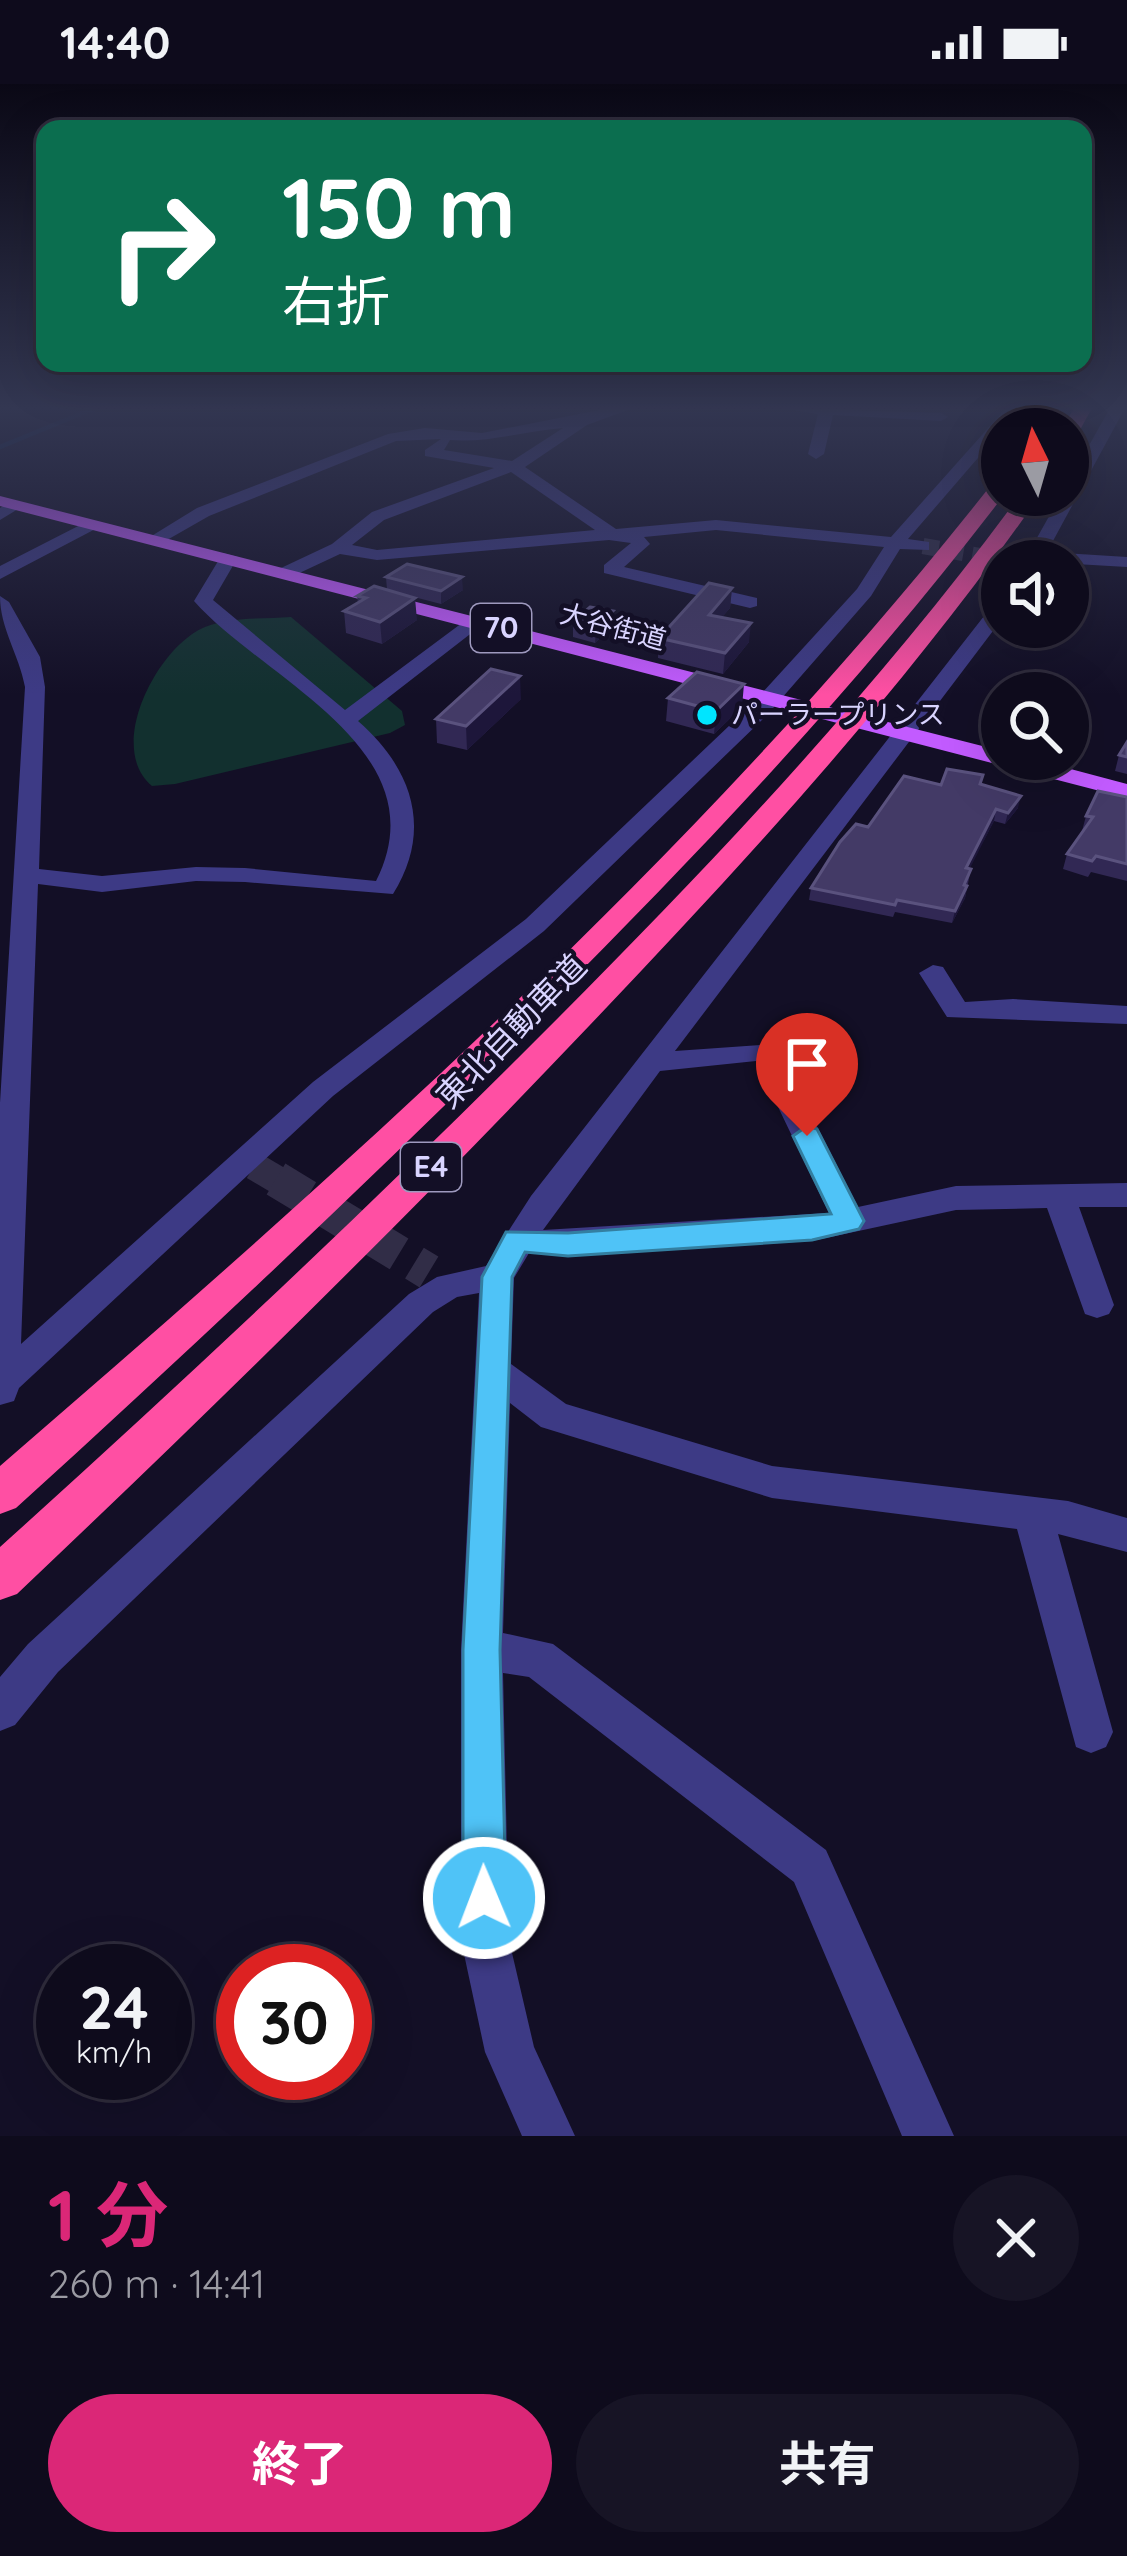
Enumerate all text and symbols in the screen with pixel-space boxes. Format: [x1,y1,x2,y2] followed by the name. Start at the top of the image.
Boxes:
[60,14,170,70] text: 14:40
[282,154,516,259] text: 150 m
[84,168,240,324] icon: right
[282,267,390,335] text: 右折
[981,408,1089,516] north arrow
[981,408,1089,780] map controls
[981,540,1089,648] button: sound
[557,596,670,656] street label: 大谷街道
[471,604,531,652] road number: 70
[981,672,1089,780] button: search
[731,697,945,731] place label: パーラープリンス
[694,702,720,728] marker: パーラープリンス
[427,945,594,1116] street label: 東北自動車道
[756,1013,858,1136] pin
[774,1031,840,1097] icon: arrive
[401,1143,461,1191] road number: E4
[421,1835,547,1961] position arrow
[216,1944,372,2100] speed limit sign: 30
[79,1969,149,2044] text: 24
[76,2033,152,2071] text: km/h
[48,2169,168,2259] text: 1 分
[953,2175,1079,2301] button: close
[48,2259,265,2308] text: 260 m · 14:41
[48,2394,552,2532] button: 終了
[576,2394,1079,2532] button: 共有

